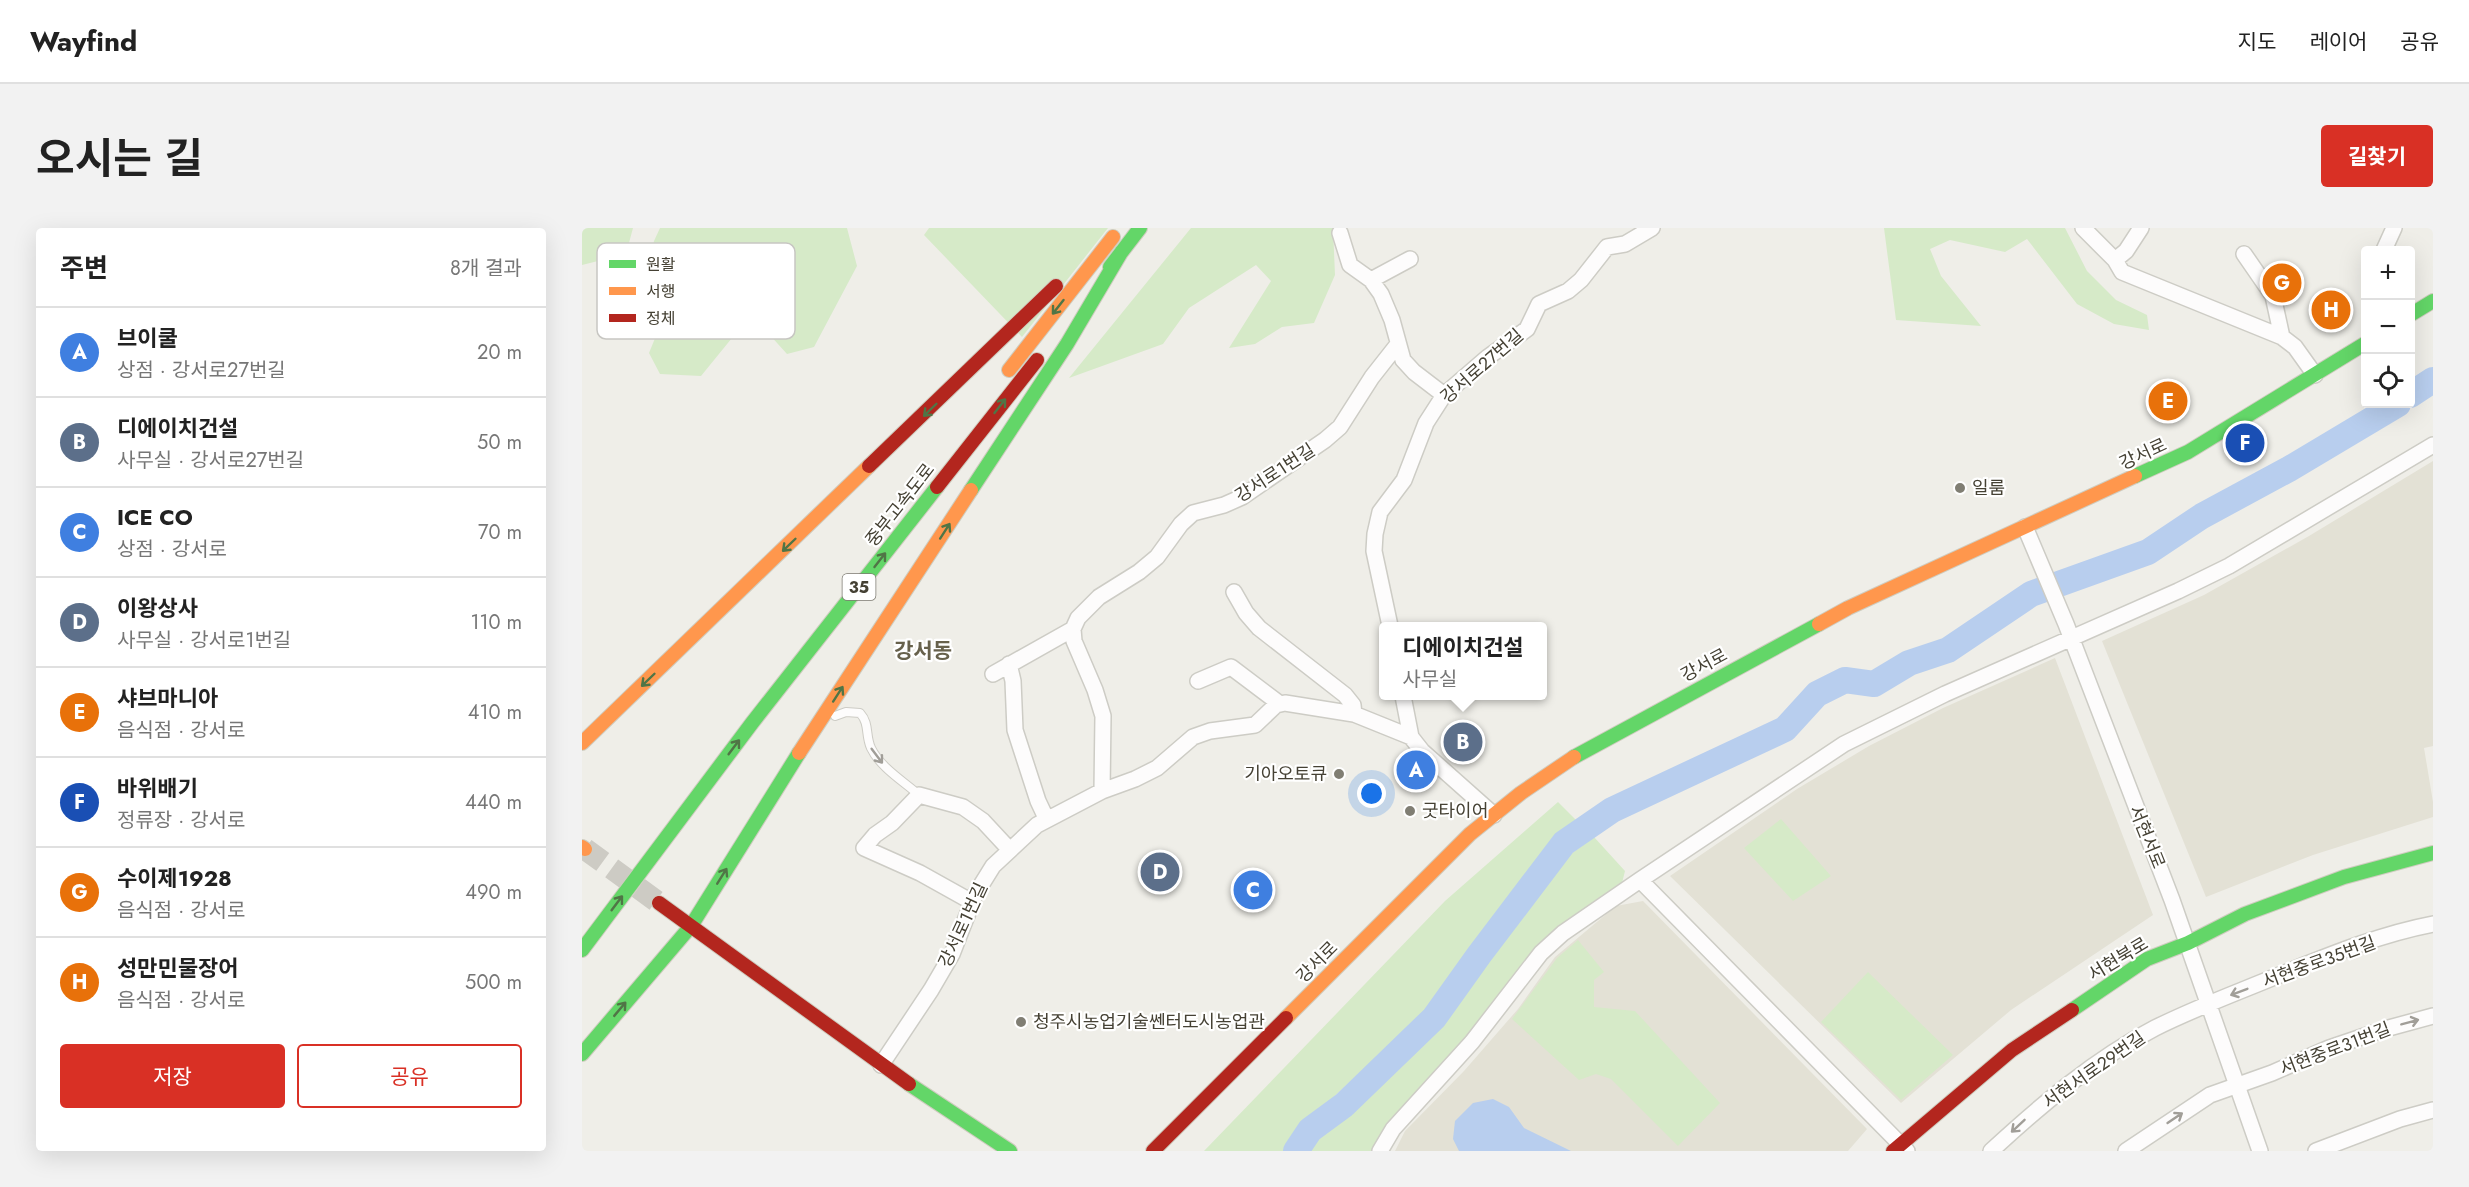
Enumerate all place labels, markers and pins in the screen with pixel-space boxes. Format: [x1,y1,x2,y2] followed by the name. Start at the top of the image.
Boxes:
[2262,260,2302,306] pin: G
[2312,288,2350,332] pin: H
[2148,378,2188,423] pin: E
[2226,420,2264,466] pin: F
[1972,475,2005,501] place label: 일룸
[1953,481,1967,495] marker: 일룸
[1444,720,1482,764] pin: B
[1396,748,1436,792] pin: A
[1244,761,1327,787] place label: 기아오토큐
[1332,767,1346,781] marker: 기아오토큐
[1422,798,1488,824] place label: 굿타이어
[1403,804,1417,818] marker: 굿타이어
[1140,850,1180,894] pin: D
[1234,868,1272,912] pin: C
[1033,1009,1265,1035] place label: 청주시농업기술쎈터도시농업관
[1014,1015,1028,1029] marker: 청주시농업기술쎈터도시농업관

